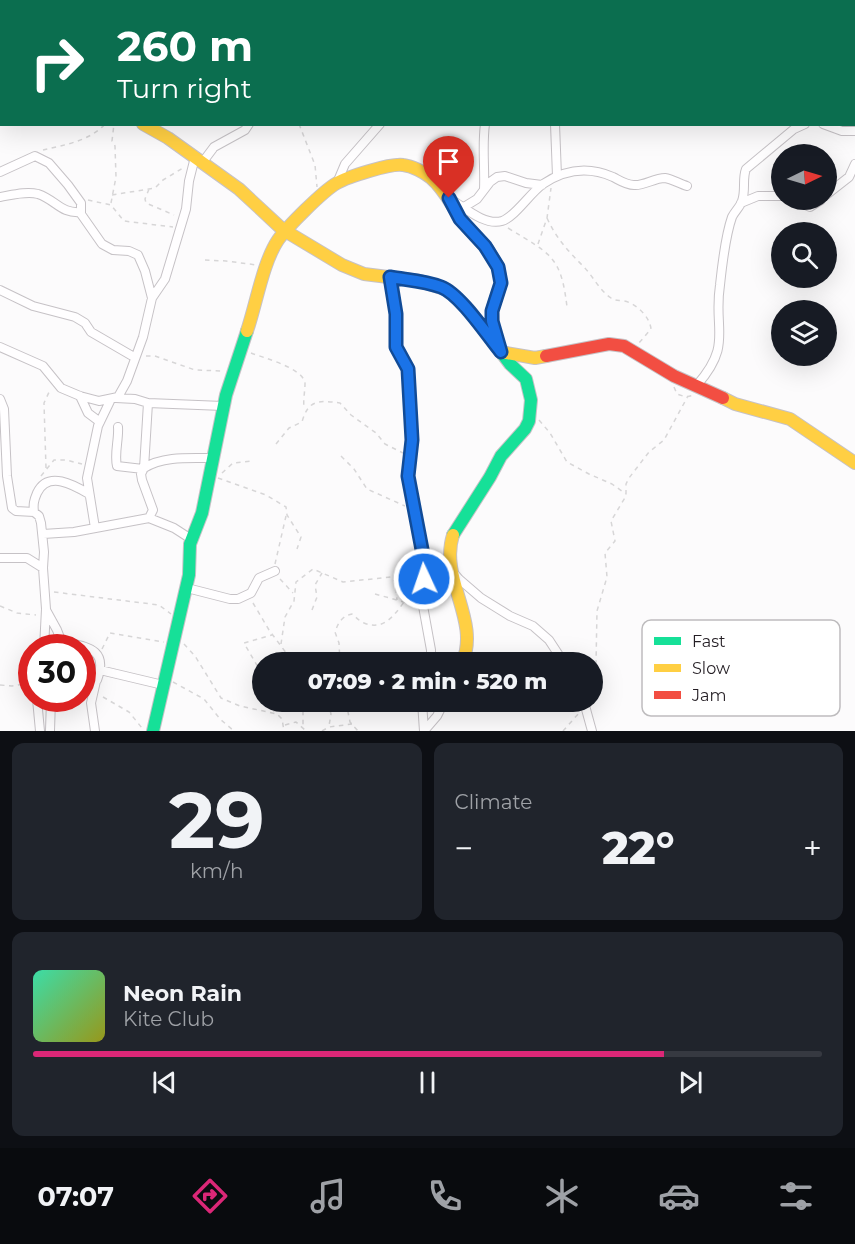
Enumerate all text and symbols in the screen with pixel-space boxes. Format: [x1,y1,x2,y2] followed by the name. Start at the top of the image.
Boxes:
[117,20,253,72] text: 260 m
[18,24,96,102] icon: right
[117,72,252,105] text: Turn right
[423,136,474,198] pin
[771,144,837,210] north arrow
[771,144,837,366] map controls
[432,145,465,178] icon: arrive
[771,222,837,288] button: search
[771,300,837,366] button: layers
[392,547,456,611] position arrow
[642,620,840,716] legend
[692,632,726,651] text: Fast
[18,634,96,712] speed limit sign: 30
[692,659,730,678] text: Slow
[308,668,547,695] text: 07:09 · 2 min · 520 m
[691,686,726,705] text: Jam
[169,772,265,868] text: 29
[455,790,532,814] text: Climate
[602,820,675,875] text: 22°
[455,828,473,868] text: −
[803,828,822,868] text: +
[190,859,243,883] text: km/h
[123,980,242,1007] text: Neon Rain
[123,1007,214,1031] text: Kite Club
[148,1066,181,1099] icon: previous
[411,1066,444,1099] icon: pause
[674,1066,707,1099] icon: next
[189,1175,231,1217] icon: directions
[307,1175,349,1217] icon: music
[424,1175,466,1217] icon: phone
[541,1175,583,1217] icon: climate
[658,1175,700,1217] icon: car
[775,1175,817,1217] icon: filters
[38,1180,114,1213] text: 07:07

